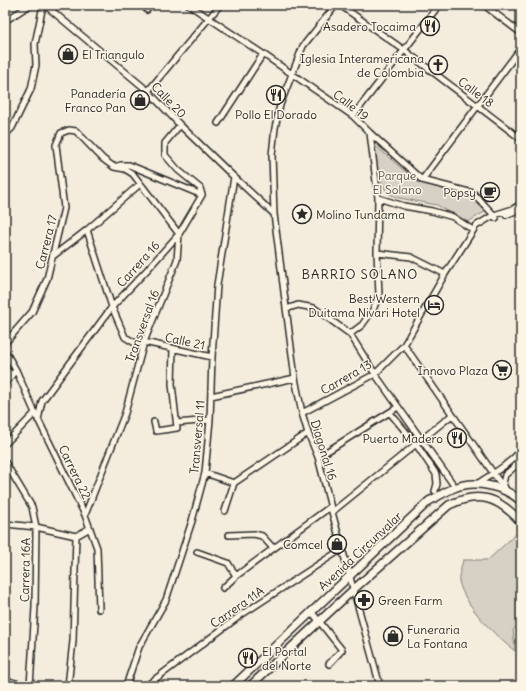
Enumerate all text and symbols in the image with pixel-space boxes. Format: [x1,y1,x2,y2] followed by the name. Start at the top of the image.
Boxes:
[419,15,441,37] restaurant icon: Asadero Tocaima
[323,19,416,34] place label: Asadero Tocaima
[57,43,79,65] shop icon: El Triangulo
[82,47,145,62] place label: El Triangulo
[300,51,424,80] place label: Iglesia Interamericana de Colombia
[427,54,449,76] church icon: Iglesia Interamericana de Colombia
[455,74,497,110] street label: Calle 18
[148,79,190,121] street label: Calle 20
[265,84,287,106] restaurant icon: Pollo El Dorado
[65,86,126,115] place label: Panadería Franco Pan
[330,86,372,124] street label: Calle 19
[129,89,151,111] shop icon: Panadería Franco Pan
[235,107,317,122] place label: Pollo El Dorado
[372,168,422,197] park label: Parque El Solano
[479,181,501,203] cafe icon: Popsy
[443,185,476,200] place label: Popsy
[291,203,313,225] place icon: Molino Tundama
[316,207,405,222] place label: Molino Tundama
[32,213,60,271] street label: Carrera 17
[113,238,163,290] street label: Carrera 16
[302,266,418,283] district label: BARRIO SOLANO
[122,288,162,364] street label: Transversal 16
[308,291,420,320] place label: Best Western Duitama Nivari Hotel
[423,294,445,316] hotel icon: Best Western Duitama Nivari Hotel
[164,329,206,353] street label: Calle 21
[318,356,374,398] street label: Carrera 13
[491,359,513,381] supermarket icon: Innovo Plaza
[418,363,488,378] place label: Innovo Plaza
[186,399,208,475] street label: Transversal 11
[308,418,340,482] street label: Diagonal 16
[446,427,468,449] restaurant icon: Puerto Madero
[362,431,443,446] place label: Puerto Madero
[56,443,95,502] street label: Carrera 22
[315,508,405,594] street label: Avenida Circunvalar
[326,533,348,555] shop icon: Comcel
[17,537,33,602] street label: Carrera 16A
[283,537,323,552] place label: Comcel
[207,583,267,631] street label: Carrera 11A
[353,589,375,611] pharmacy icon: Green Farm
[378,593,443,608] place label: Green Farm
[407,622,468,651] place label: Funeraria La Fontana
[382,625,404,647] shop icon: Funeraria La Fontana
[262,644,311,673] place label: El Portal del Norte
[237,647,259,669] restaurant icon: El Portal del Norte

